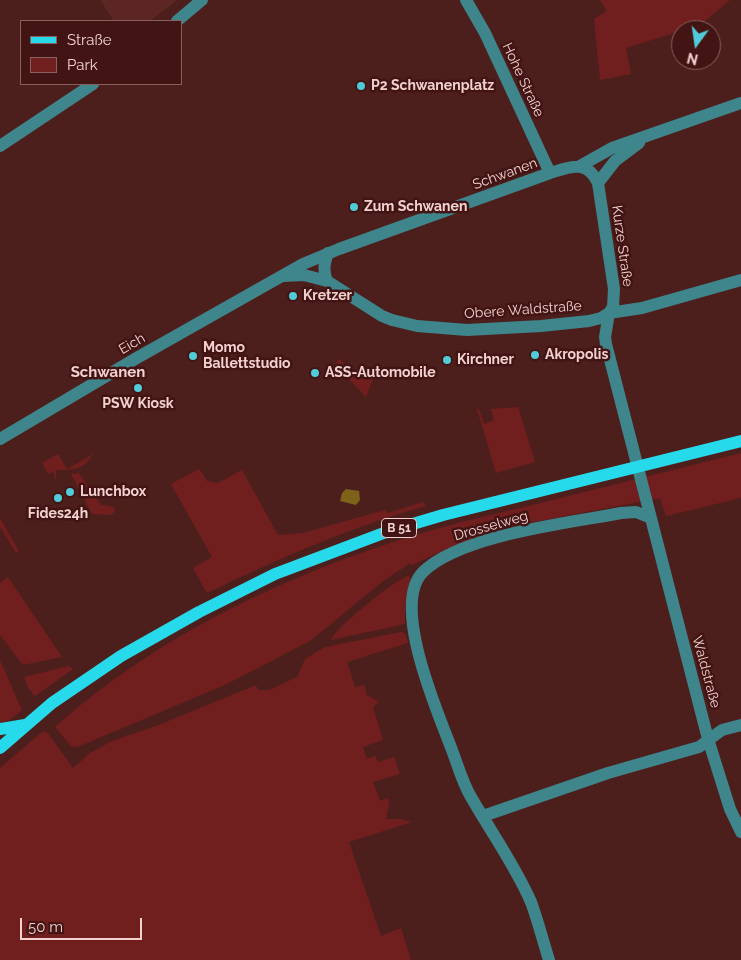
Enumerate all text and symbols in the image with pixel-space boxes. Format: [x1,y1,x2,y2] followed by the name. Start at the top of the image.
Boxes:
[20,20,182,85] legend
[671,20,721,70] north arrow
[67,31,111,49] text: Straße
[498,40,548,120] street label: Hohe Straße
[685,50,700,68] text: N
[67,56,98,74] text: Park
[371,78,494,94] place label: P2 Schwanenplatz
[355,80,367,92] marker: P2 Schwanenplatz
[470,155,540,193] street label: Schwanen
[364,199,467,215] place label: Zum Schwanen
[348,201,360,213] marker: Zum Schwanen
[608,204,636,288] street label: Kurze Straße
[303,288,352,304] place label: Kretzer
[287,290,299,302] marker: Kretzer
[464,298,582,322] street label: Obere Waldstraße
[116,330,148,358] street label: Eich
[203,340,290,372] place label: Momo Ballettstudio
[545,347,608,363] place label: Akropolis
[529,349,541,361] marker: Akropolis
[187,350,199,362] marker: Momo Ballettstudio
[457,352,514,368] place label: Kirchner
[441,354,453,366] marker: Kirchner
[71,363,145,381] district label: Schwanen
[325,365,436,381] place label: ASS-Automobile
[309,367,321,379] marker: ASS-Automobile
[132,382,144,394] marker: PSW Kiosk
[102,396,174,412] place label: PSW Kiosk
[80,484,146,500] place label: Lunchbox
[64,486,76,498] marker: Lunchbox
[52,492,64,504] marker: Fides24h
[28,506,88,522] place label: Fides24h
[452,507,530,545] street label: Drosselweg
[382,518,416,538] road number: B 51
[688,634,724,710] street label: Waldstraße
[22,908,145,940] scale bar
[28,918,63,936] text: 50 m

